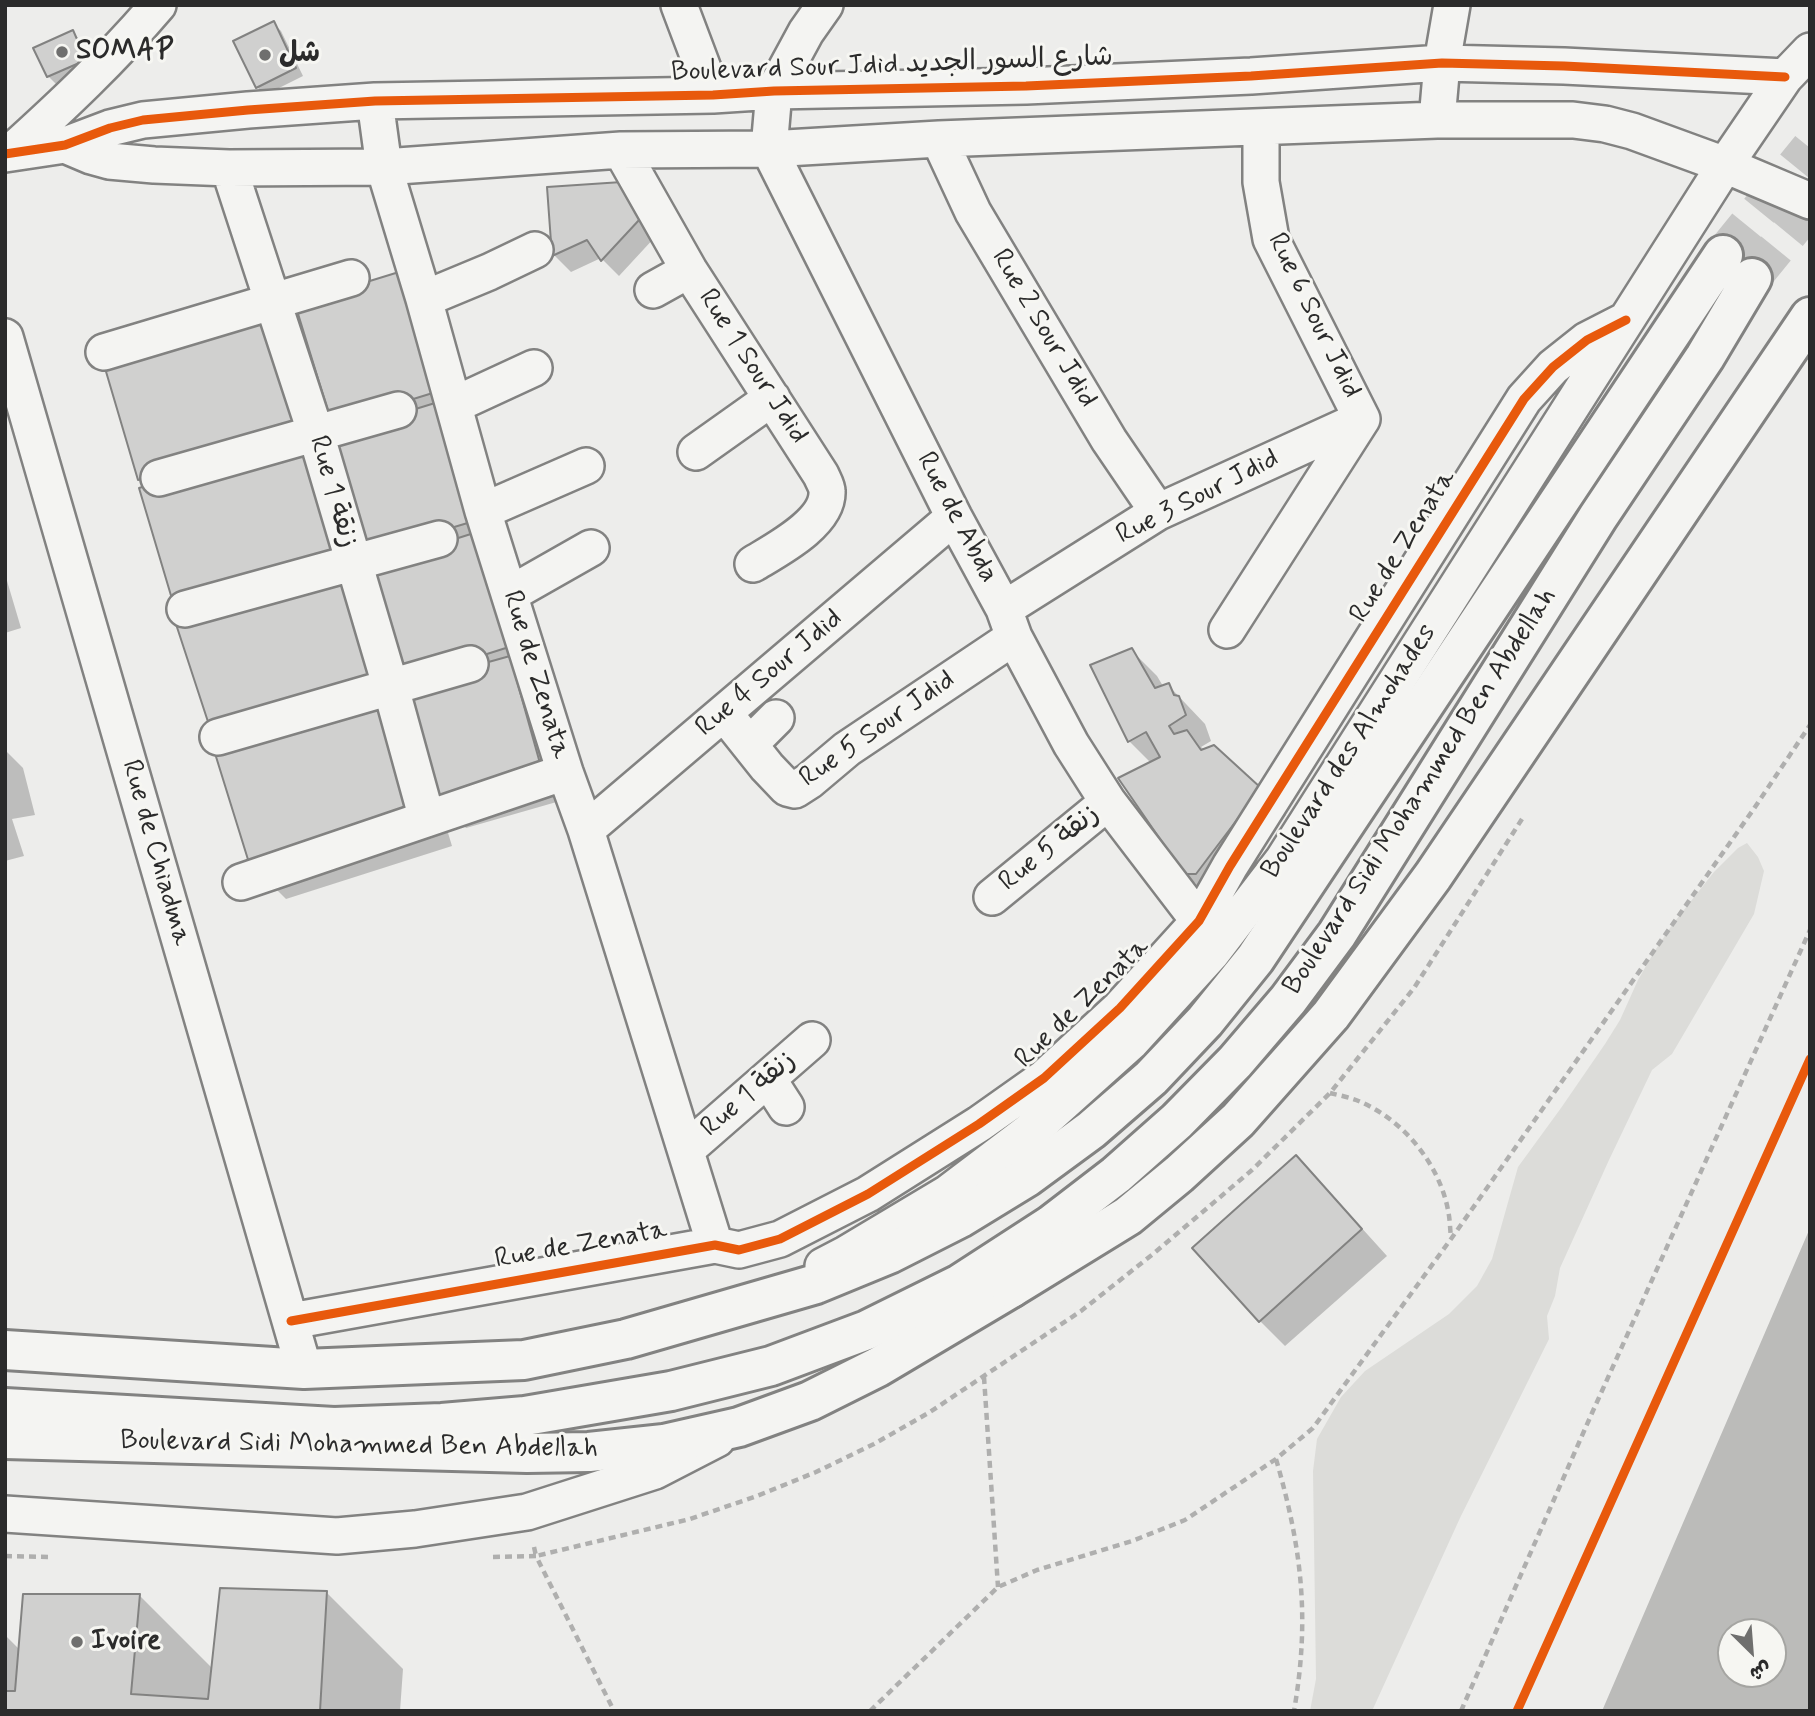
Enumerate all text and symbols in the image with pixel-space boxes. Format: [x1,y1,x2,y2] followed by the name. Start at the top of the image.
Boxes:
[76,35,173,69] place label: SOMAP
[279,38,320,72] place label: شل
[670,41,1114,91] street label: Boulevard Sour Jdid شارع السور الجديد
[54,44,70,60] marker: SOMAP
[257,47,273,63] marker: شل
[1259,228,1367,404] street label: Rue 6 Sour Jdid
[983,244,1103,414] street label: Rue 2 Sour Jdid
[690,283,814,451] street label: Rue 1 Sour Jdid
[300,432,364,552] street label: Rue 1 زنقة
[1111,443,1285,553] street label: Rue 3 Sour Jdid
[908,447,1004,589] street label: Rue de Abda
[1344,464,1464,630] street label: Rue de Zenata
[1277,582,1565,1002] street label: Boulevard Sidi Mohammed Ben Abdellah
[493,587,577,763] street label: Rue de Zenata
[690,603,850,745] street label: Rue 4 Sour Jdid
[1255,618,1445,886] street label: Boulevard des Almohades
[794,664,962,796] street label: Rue 5 Sour Jdid
[112,756,198,950] street label: Rue de Chiadma
[993,798,1107,900] street label: Rue 5 زنقة
[1009,931,1157,1077] street label: Rue de Zenata
[695,1045,803,1145] street label: Rue 1 زنقة
[492,1214,670,1278] street label: Rue de Zenata
[120,1425,598,1467] street label: Boulevard Sidi Mohammed Ben Abdellah
[1717,1618,1787,1688] north arrow
[91,1625,161,1659] place label: Ivoire
[69,1634,85,1650] marker: Ivoire
[1745,1655,1775,1686] text: ش

